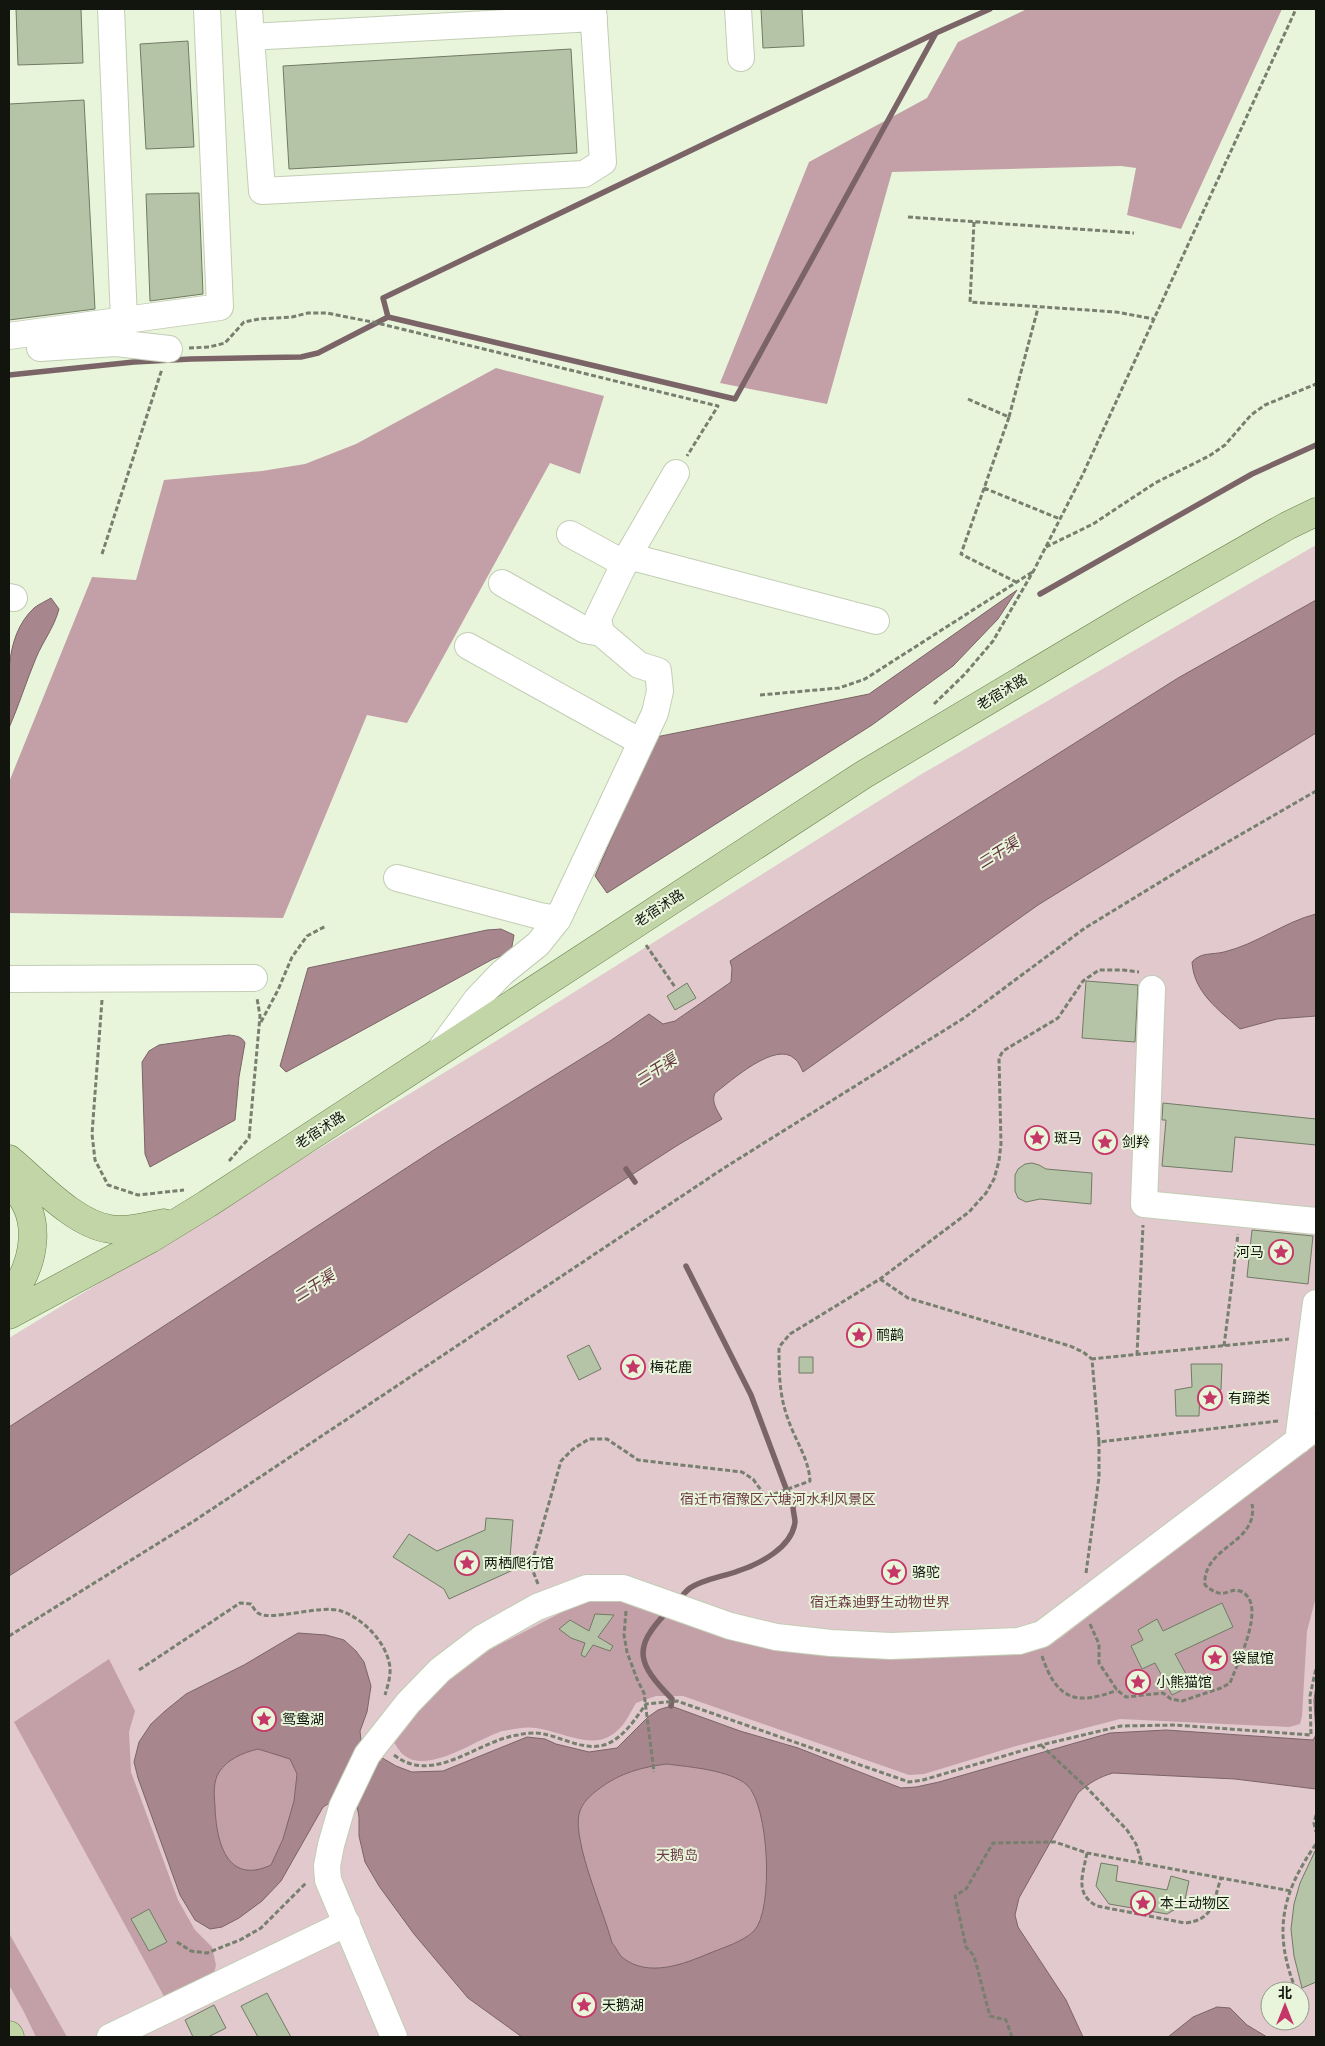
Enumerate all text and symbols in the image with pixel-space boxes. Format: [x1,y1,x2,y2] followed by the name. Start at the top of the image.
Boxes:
[974,671,1030,713] street label: 老宿沭路
[974,832,1024,873] water label: 二干渠
[631,886,687,930] street label: 老宿沭路
[632,1049,682,1090] water label: 二干渠
[292,1108,348,1152] street label: 老宿沭路
[1024,1125,1050,1151] place icon: 斑马
[1092,1129,1118,1155] place icon: 剑羚
[1054,1130,1082,1146] place label: 斑马
[1122,1134,1150,1150] place label: 剑羚
[1268,1239,1294,1265] place icon: 河马
[1236,1244,1264,1260] place label: 河马
[290,1265,340,1306] water label: 二干渠
[846,1322,872,1348] place icon: 鸸鹋
[876,1327,904,1343] place label: 鸸鹋
[620,1354,646,1380] place icon: 梅花鹿
[650,1359,692,1375] place label: 梅花鹿
[1197,1385,1223,1411] place icon: 有蹄类
[1228,1390,1270,1406] place label: 有蹄类
[680,1491,876,1507] park label: 宿迁市宿豫区六塘河水利风景区
[454,1550,480,1576] place icon: 两栖爬行馆
[484,1555,554,1571] place label: 两栖爬行馆
[881,1559,907,1585] place icon: 骆驼
[912,1564,940,1580] place label: 骆驼
[810,1594,950,1610] park label: 宿迁森迪野生动物世界
[1202,1645,1228,1671] place icon: 袋鼠馆
[1232,1650,1274,1666] place label: 袋鼠馆
[1125,1669,1151,1695] place icon: 小熊猫馆
[1156,1674,1212,1690] place label: 小熊猫馆
[251,1706,277,1732] place icon: 鸳鸯湖
[282,1711,324,1727] place label: 鸳鸯湖
[656,1847,698,1863] park label: 天鹅岛
[1130,1890,1156,1916] place icon: 本土动物区
[1160,1895,1230,1911] place label: 本土动物区
[1260,1981,1310,2031] north arrow
[1278,1985,1292,2001] text: 北
[571,1992,597,2018] place icon: 天鹅湖
[602,1997,644,2013] place label: 天鹅湖

